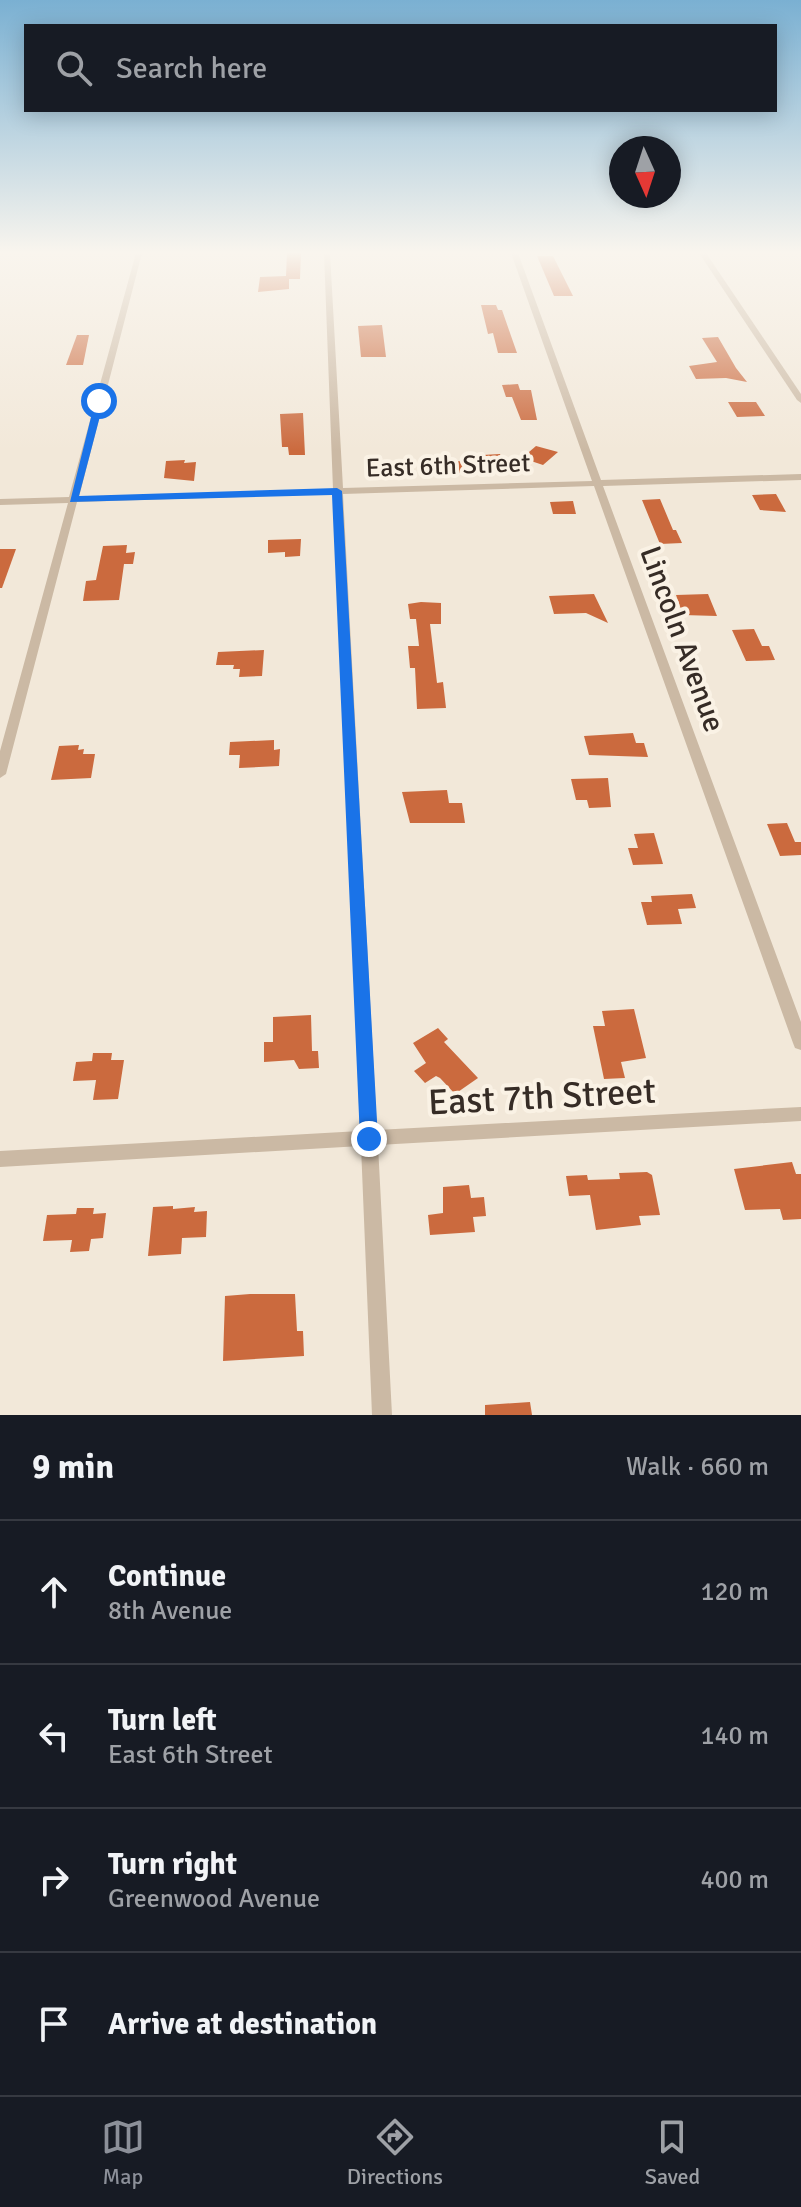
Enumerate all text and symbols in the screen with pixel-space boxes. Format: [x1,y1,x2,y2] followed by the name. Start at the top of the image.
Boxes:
[24,24,777,112] search box
[52,46,96,90] icon: search
[116,50,267,87] text: Search here
[609,136,681,208] north arrow
[81,383,117,419] route start
[365,447,531,485] street label: East 6th Street
[631,541,733,737] street label: Lincoln Avenue
[427,1069,657,1125] street label: East 7th Street
[351,1121,387,1157] route end
[32,1446,114,1488] text: 9 min
[626,1451,769,1483] text: Walk · 660 m
[108,1558,226,1595] text: Continue
[32,1570,76,1614] icon: ahead
[700,1576,769,1608] text: 120 m
[108,1595,232,1627] text: 8th Avenue
[108,1702,217,1739] text: Turn left
[32,1714,76,1758] icon: left
[700,1720,769,1752] text: 140 m
[108,1739,273,1771] text: East 6th Street
[108,1846,237,1883] text: Turn right
[32,1858,76,1902] icon: right
[700,1864,769,1896] text: 400 m
[108,1883,320,1915] text: Greenwood Avenue
[32,2002,76,2046] icon: arrive
[108,2006,377,2043] text: Arrive at destination
[101,2115,145,2190] tab: Map
[347,2115,443,2190] tab: Directions
[645,2115,700,2190] tab: Saved

